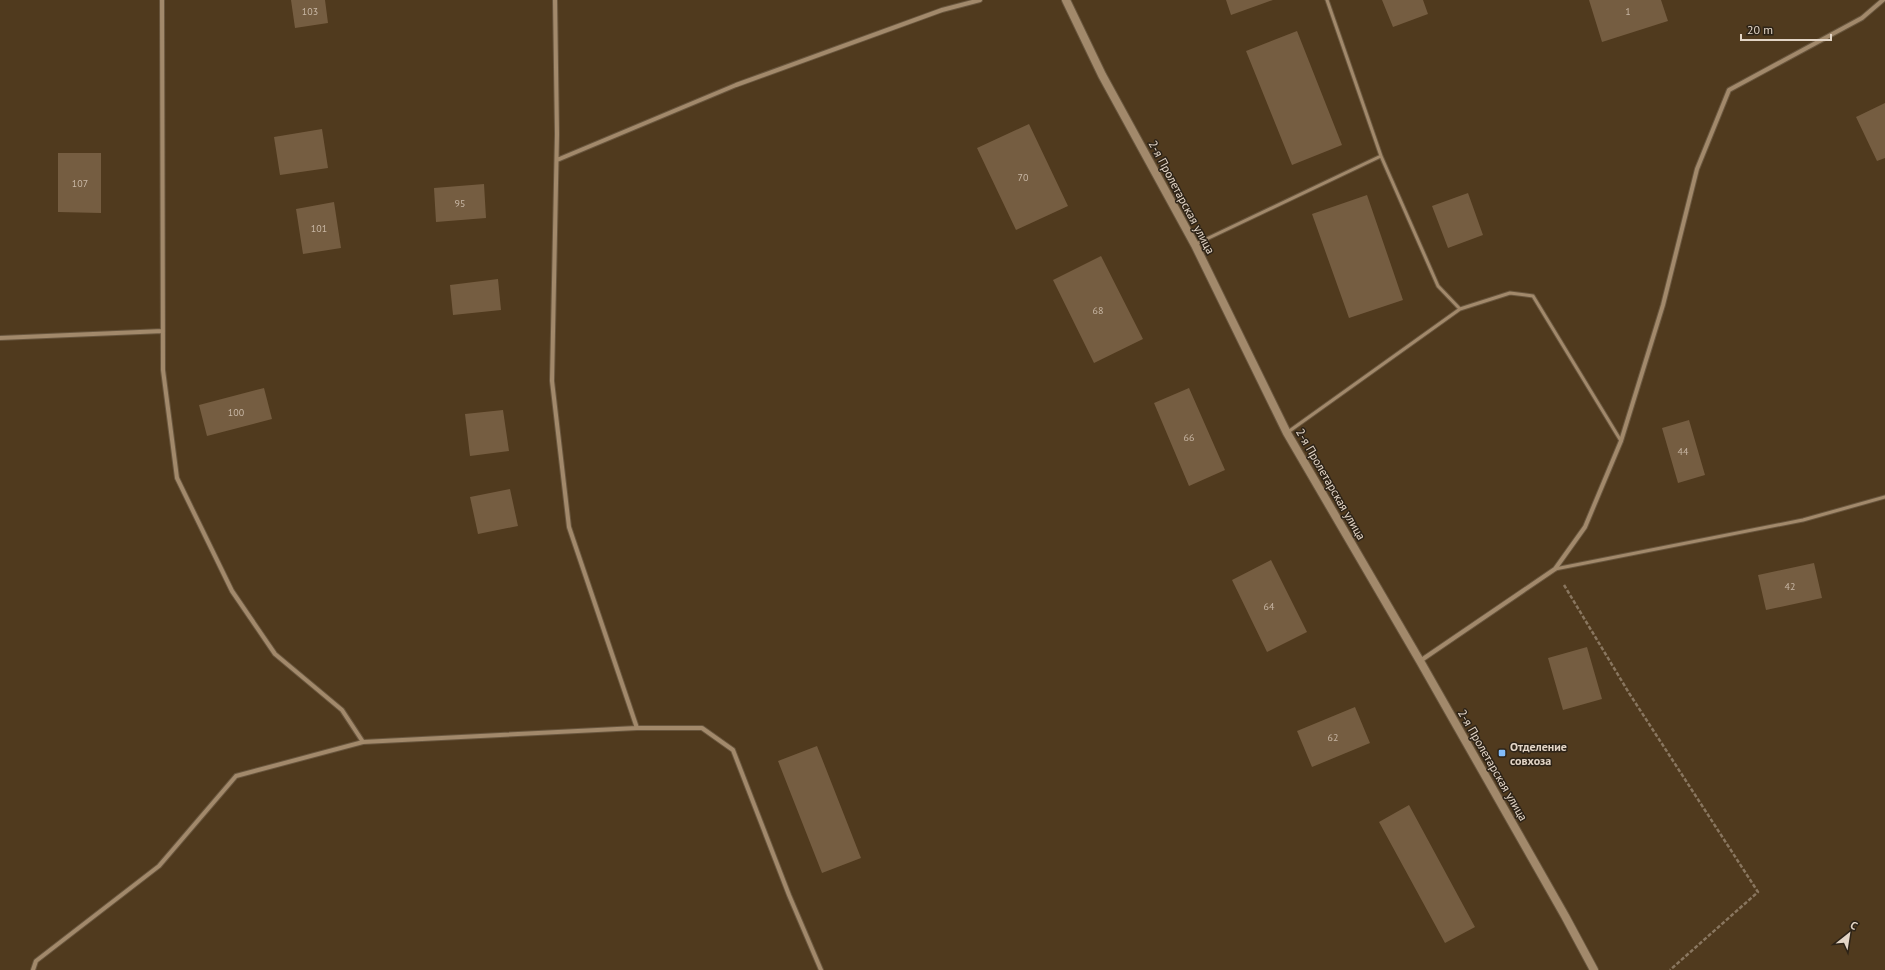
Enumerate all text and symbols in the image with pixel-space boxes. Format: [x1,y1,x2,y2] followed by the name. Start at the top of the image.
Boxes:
[302,5,318,18] house number: 103
[1625,5,1631,18] house number: 1
[1741,16,1831,42] scale bar
[1747,22,1773,37] text: 20 m
[1146,138,1218,256] street label: 2-я Пролетарская улица
[1018,171,1029,184] house number: 70
[72,177,88,190] house number: 107
[455,197,465,210] house number: 95
[311,222,327,235] house number: 101
[1093,304,1103,317] house number: 68
[228,406,245,419] house number: 100
[1293,426,1369,543] street label: 2-я Пролетарская улица
[1184,431,1194,444] house number: 66
[1678,445,1689,458] house number: 44
[1785,580,1795,593] house number: 42
[1264,600,1275,613] house number: 64
[1455,707,1531,824] street label: 2-я Пролетарская улица
[1328,731,1338,744] house number: 62
[1510,739,1567,768] place label: Отделение совхоза
[1497,748,1507,758] marker: Отделение совхоза
[1829,914,1869,954] north arrow
[1848,918,1860,933] text: С

